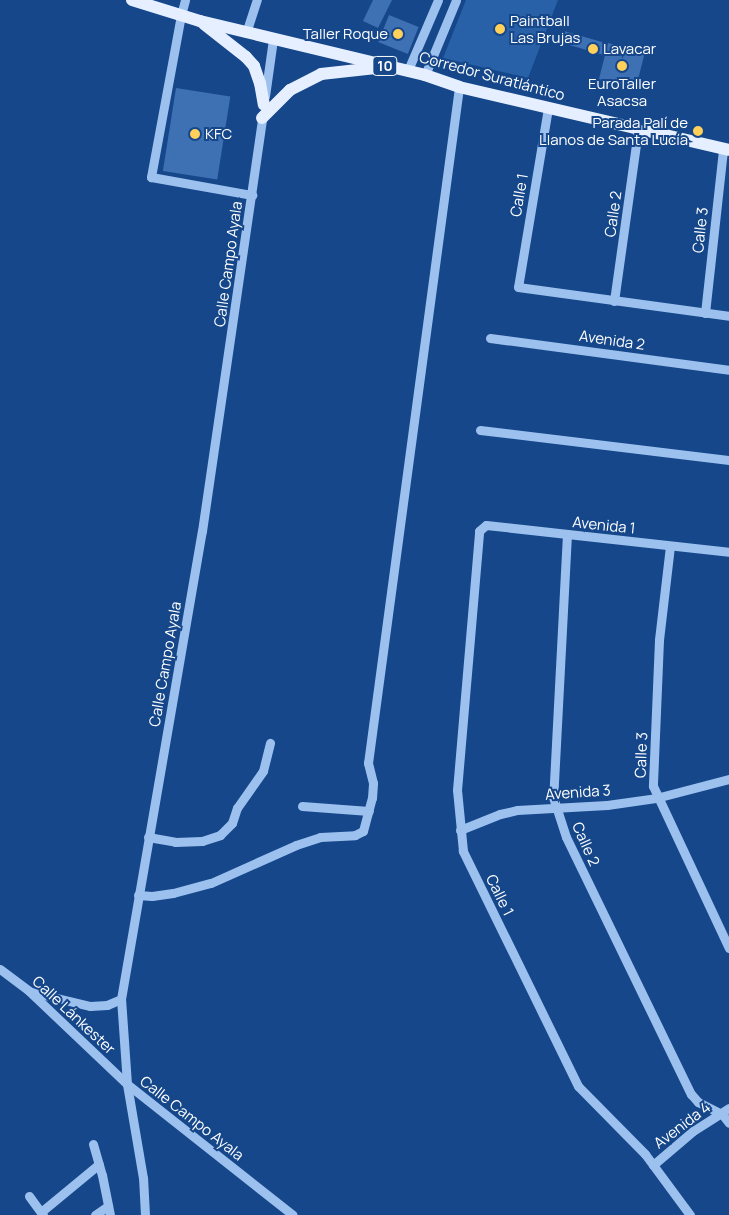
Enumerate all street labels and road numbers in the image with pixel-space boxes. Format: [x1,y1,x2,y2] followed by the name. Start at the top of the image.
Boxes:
[417,48,567,104] street label: Corredor Suratlántico
[371,54,399,78] road number: 10
[506,172,532,218] street label: Calle 1
[601,190,625,238] street label: Calle 2
[210,200,246,328] street label: Calle Campo Ayala
[689,206,711,254] street label: Calle 3
[578,326,646,354] street label: Avenida 2
[572,513,636,537] street label: Avenida 1
[145,600,185,728] street label: Calle Campo Ayala
[631,732,651,778] street label: Calle 3
[545,781,611,803] street label: Avenida 3
[568,819,604,869] street label: Calle 2
[482,871,518,919] street label: Calle 1
[29,972,119,1058] street label: Calle Lánkester
[136,1072,248,1164] street label: Calle Campo Ayala
[650,1098,714,1152] street label: Avenida 4

